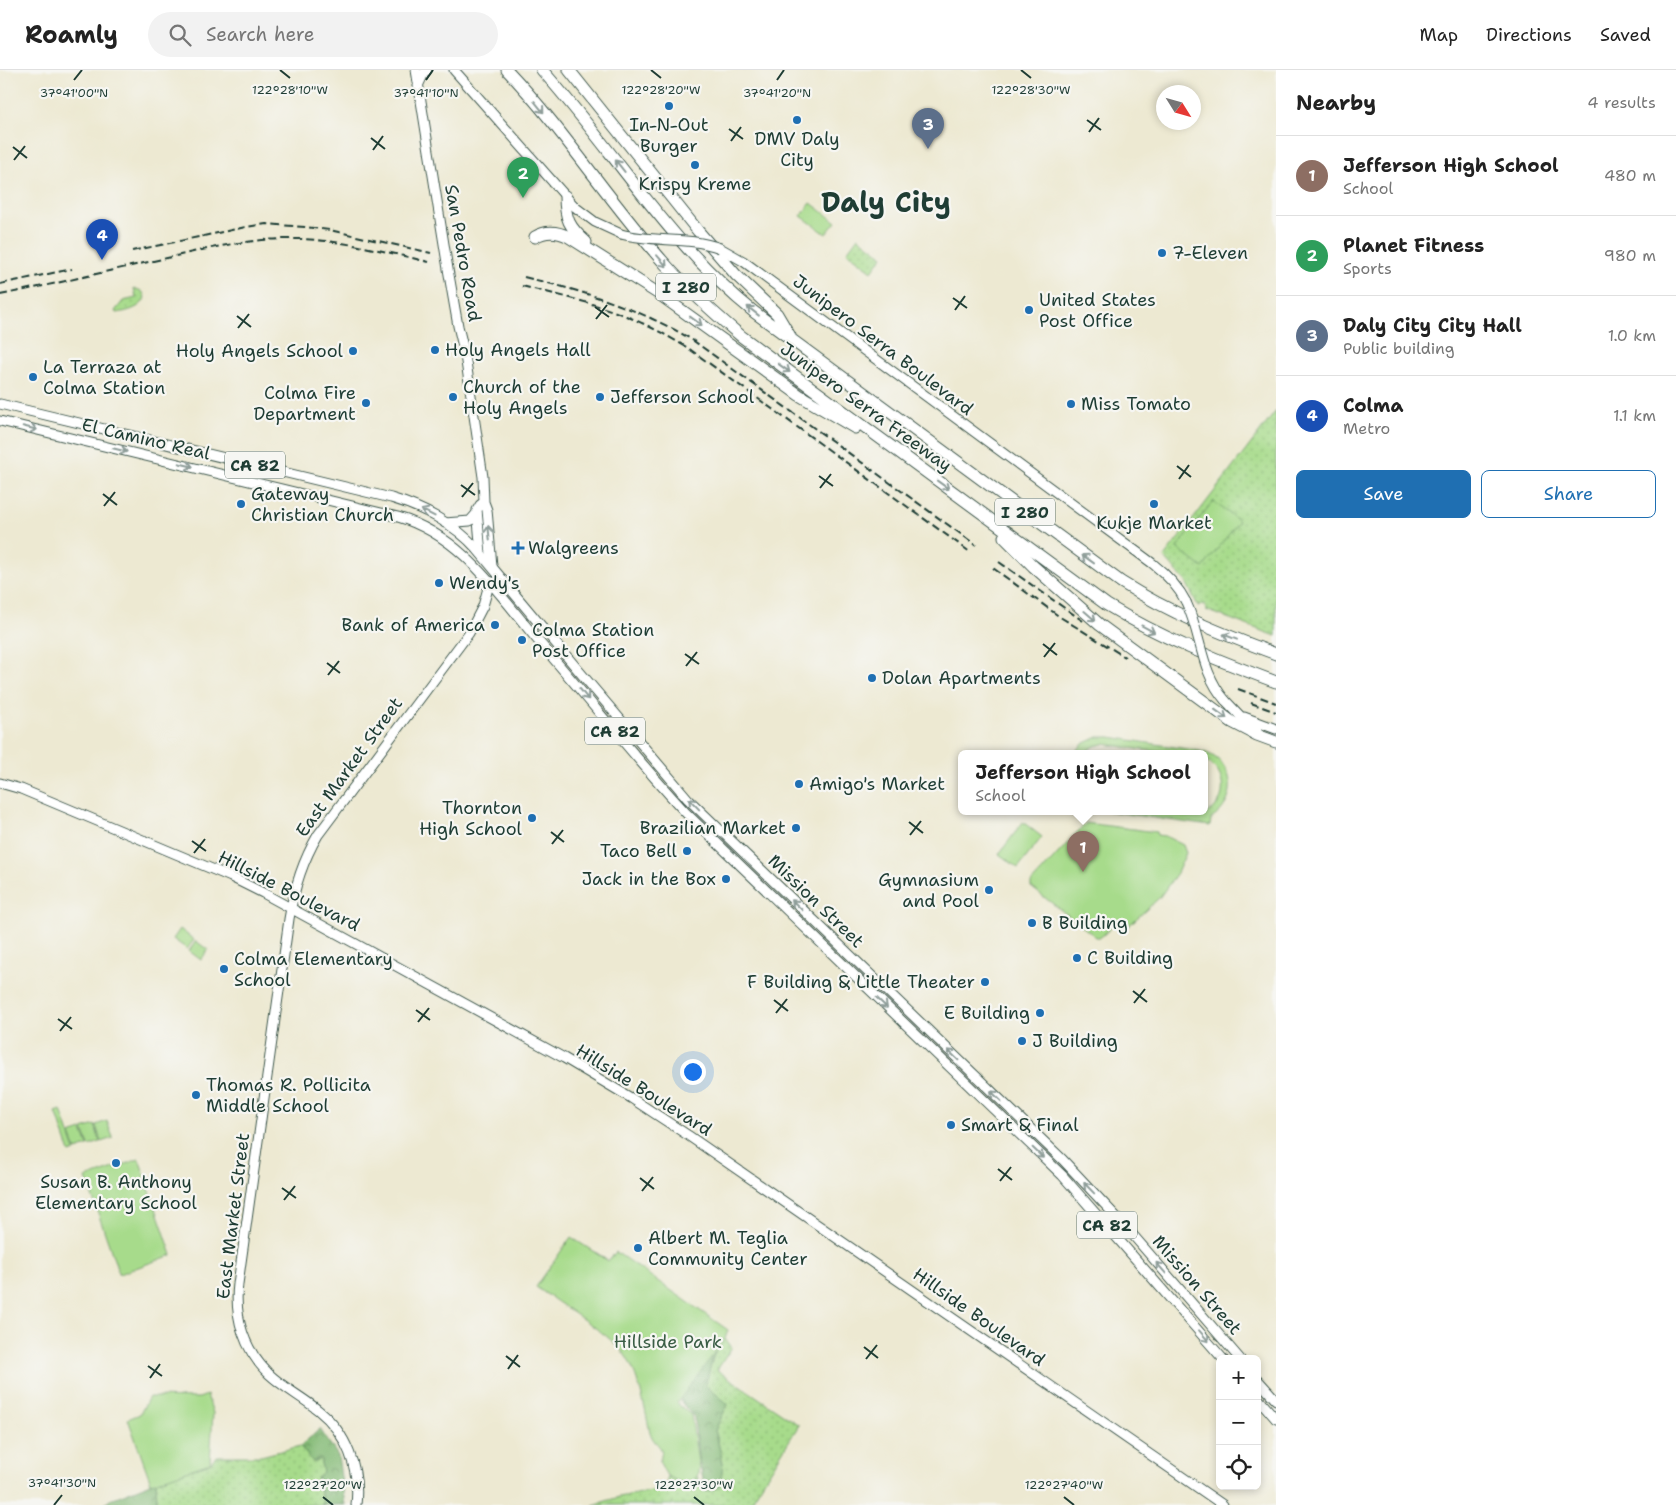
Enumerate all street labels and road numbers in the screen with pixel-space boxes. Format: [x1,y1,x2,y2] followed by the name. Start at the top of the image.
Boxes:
[439,183,487,323] street label: San Pedro Road
[788,269,978,421] street label: Junipero Serra Boulevard
[656,273,716,300] road number: I 280
[775,336,957,478] street label: Junipero Serra Freeway
[79,413,213,466] street label: El Camino Real
[225,452,285,478] road number: CA 82
[995,498,1055,526] road number: I 280
[290,692,408,842] street label: East Market Street
[585,718,645,744] road number: CA 82
[214,845,364,937] street label: Hillside Boulevard
[763,849,869,953] street label: Mission Street
[571,1038,717,1142] street label: Hillside Boulevard
[211,1131,255,1300] street label: East Market Street
[1077,1212,1137,1238] road number: CA 82
[1147,1230,1247,1340] street label: Mission Street
[908,1262,1050,1372] street label: Hillside Boulevard

